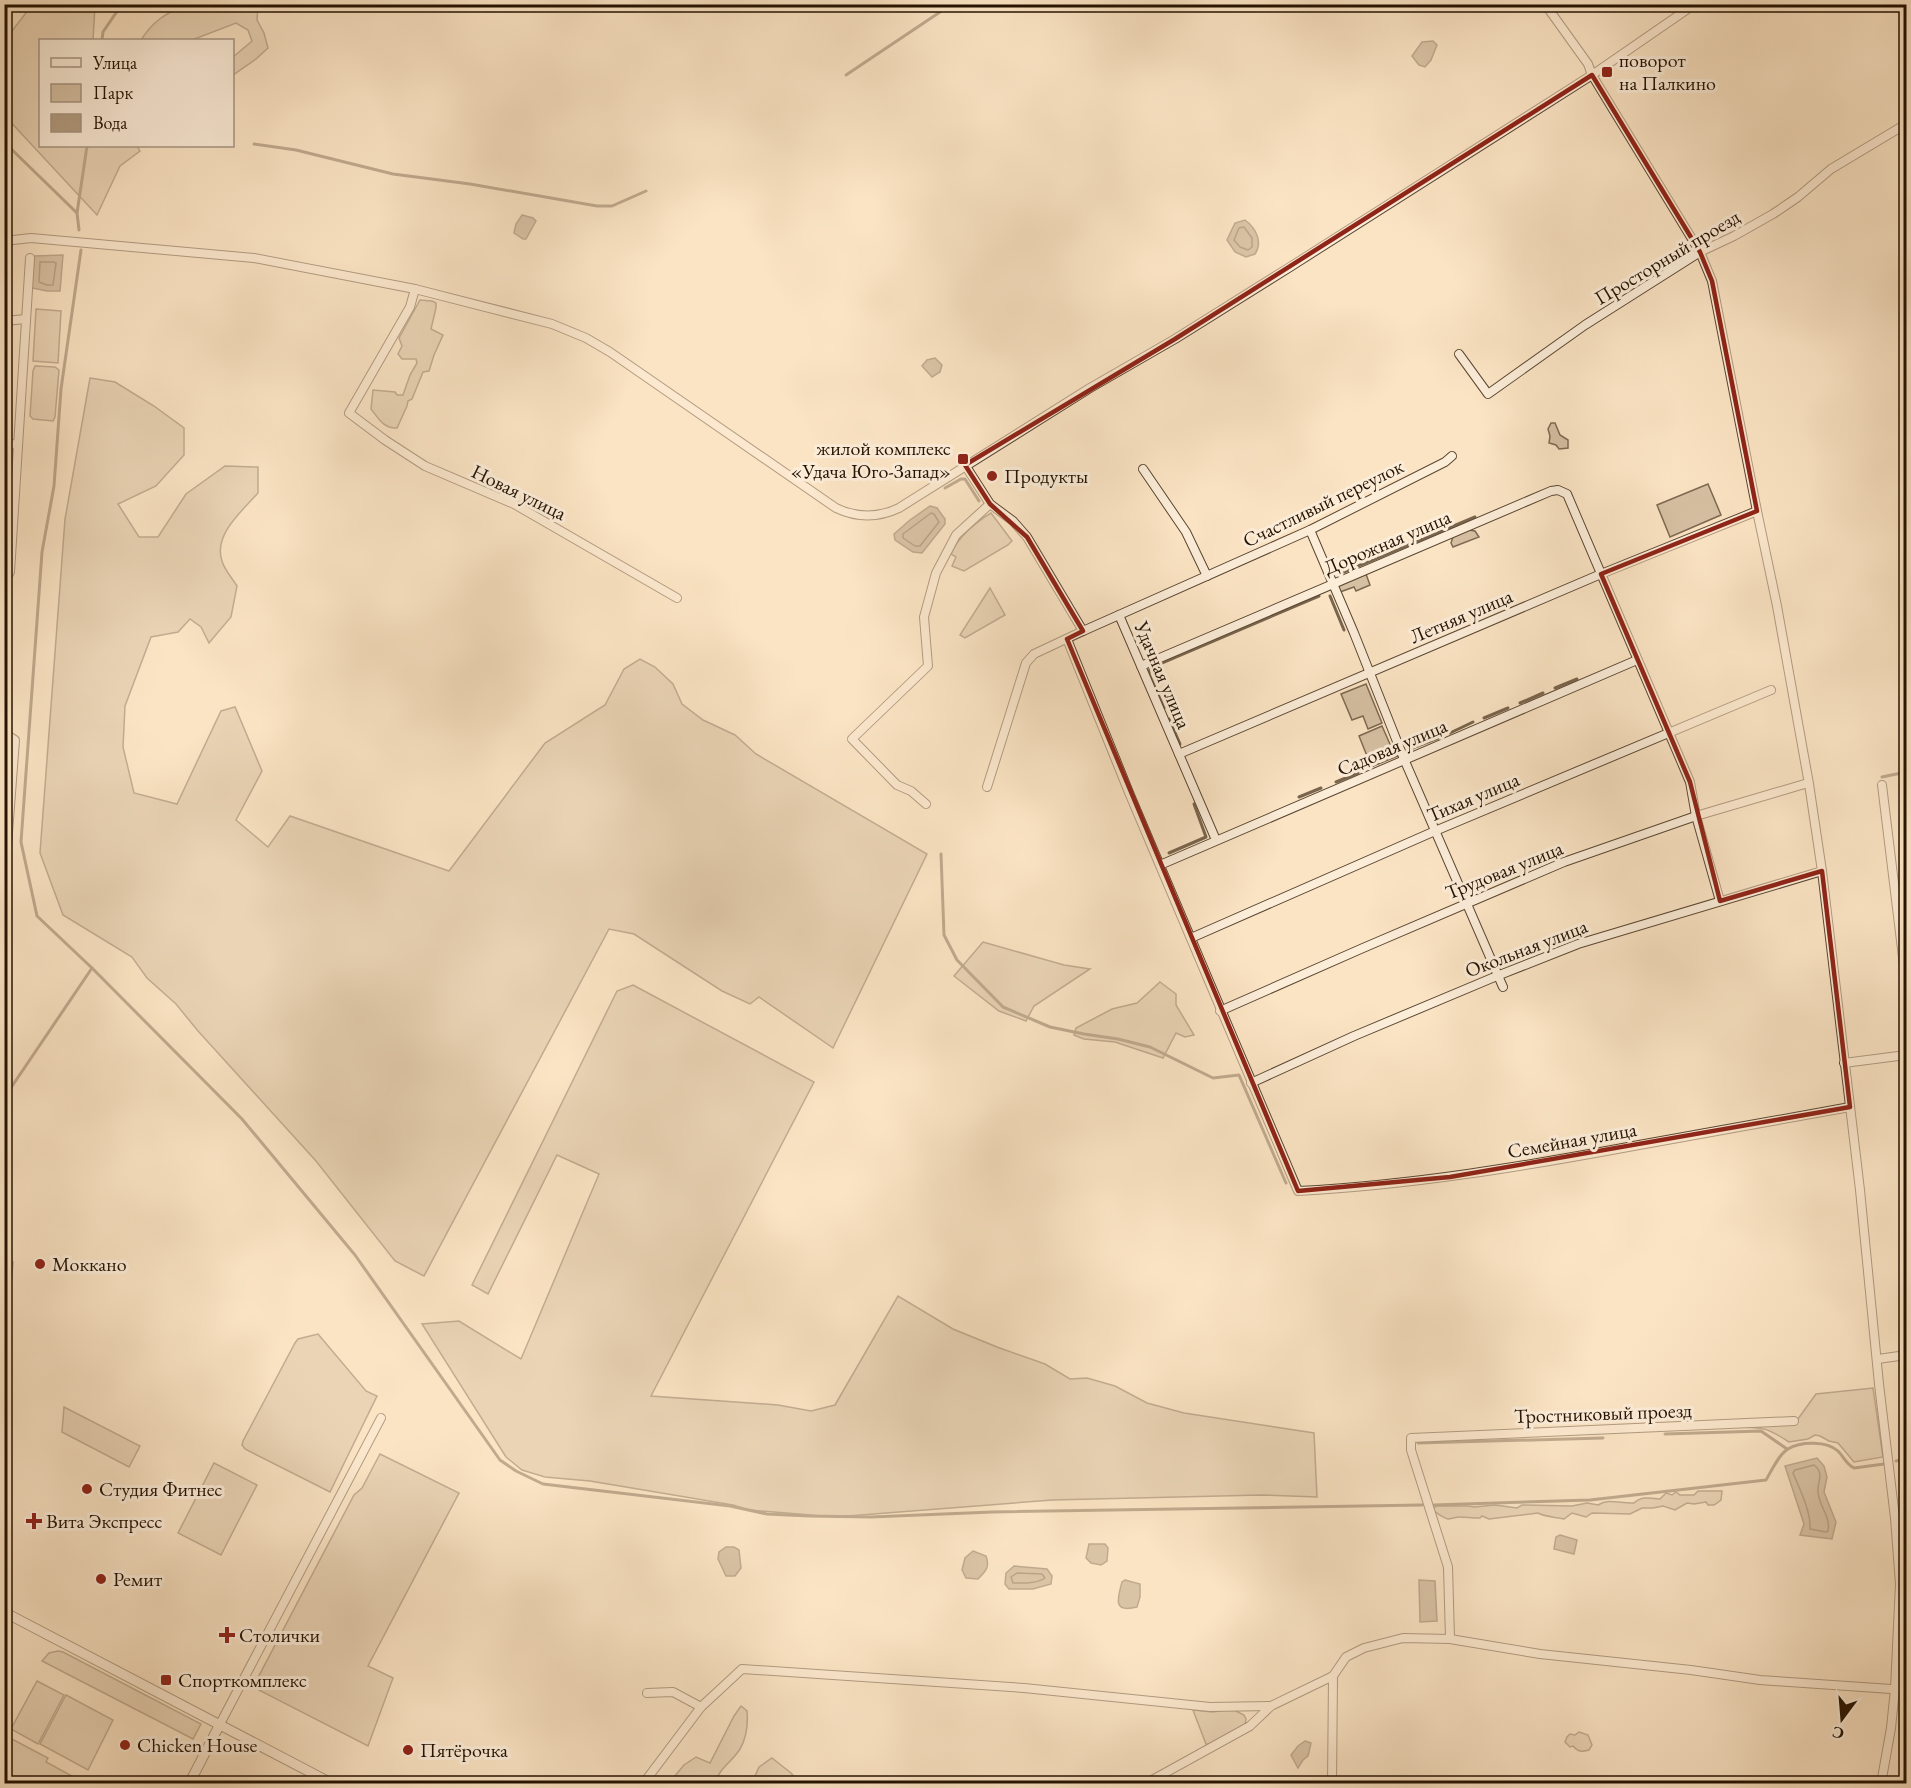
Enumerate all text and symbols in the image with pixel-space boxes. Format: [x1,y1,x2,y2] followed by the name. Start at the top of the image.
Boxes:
[39,39,234,147] legend
[1619,47,1716,96] place label: поворот на Палкино
[92,51,138,74] text: Улица
[1600,65,1614,79] marker: поворот на Палкино
[93,81,133,104] text: Парк
[93,111,128,134] text: Вода
[1589,203,1745,311] street label: Просторный проезд
[791,435,951,484] place label: жилой комплекс «Удача Юго-Запад»
[956,452,970,466] marker: жилой комплекс «Удача Юго-Запад»
[1238,453,1408,553] street label: Счастливый переулок
[467,458,571,526] street label: Новая улица
[1004,463,1088,489] place label: Продукты
[985,469,999,483] marker: Продукты
[1319,503,1455,581] street label: Дорожная улица
[1406,583,1516,649] street label: Летняя улица
[1128,616,1197,733] street label: Удачная улица
[1333,712,1451,782] street label: Садовая улица
[1423,766,1523,828] street label: Тихая улица
[1441,835,1567,905] street label: Трудовая улица
[1461,913,1591,983] street label: Окольная улица
[1505,1116,1639,1164] street label: Семейная улица
[52,1251,127,1277] place label: Моккано
[33,1257,47,1271] marker: Моккано
[1514,1397,1692,1429] street label: Тростниковый проезд
[99,1476,222,1502] place label: Студия Фитнес
[80,1482,94,1496] marker: Студия Фитнес
[46,1508,162,1534] place label: Вита Экспресс
[27,1514,41,1528] marker: Вита Экспресс
[113,1566,162,1592] place label: Ремит
[94,1572,108,1586] marker: Ремит
[239,1622,320,1648] place label: Столички
[220,1628,234,1642] marker: Столички
[178,1667,307,1693] place label: Спорткомплекс
[159,1673,173,1687] marker: Спорткомплекс
[1812,1689,1872,1749] north arrow
[1830,1721,1846,1745] text: С
[137,1732,257,1758] place label: Chicken House
[420,1737,508,1763] place label: Пятёрочка
[118,1738,132,1752] marker: Chicken House
[401,1743,415,1757] marker: Пятёрочка

